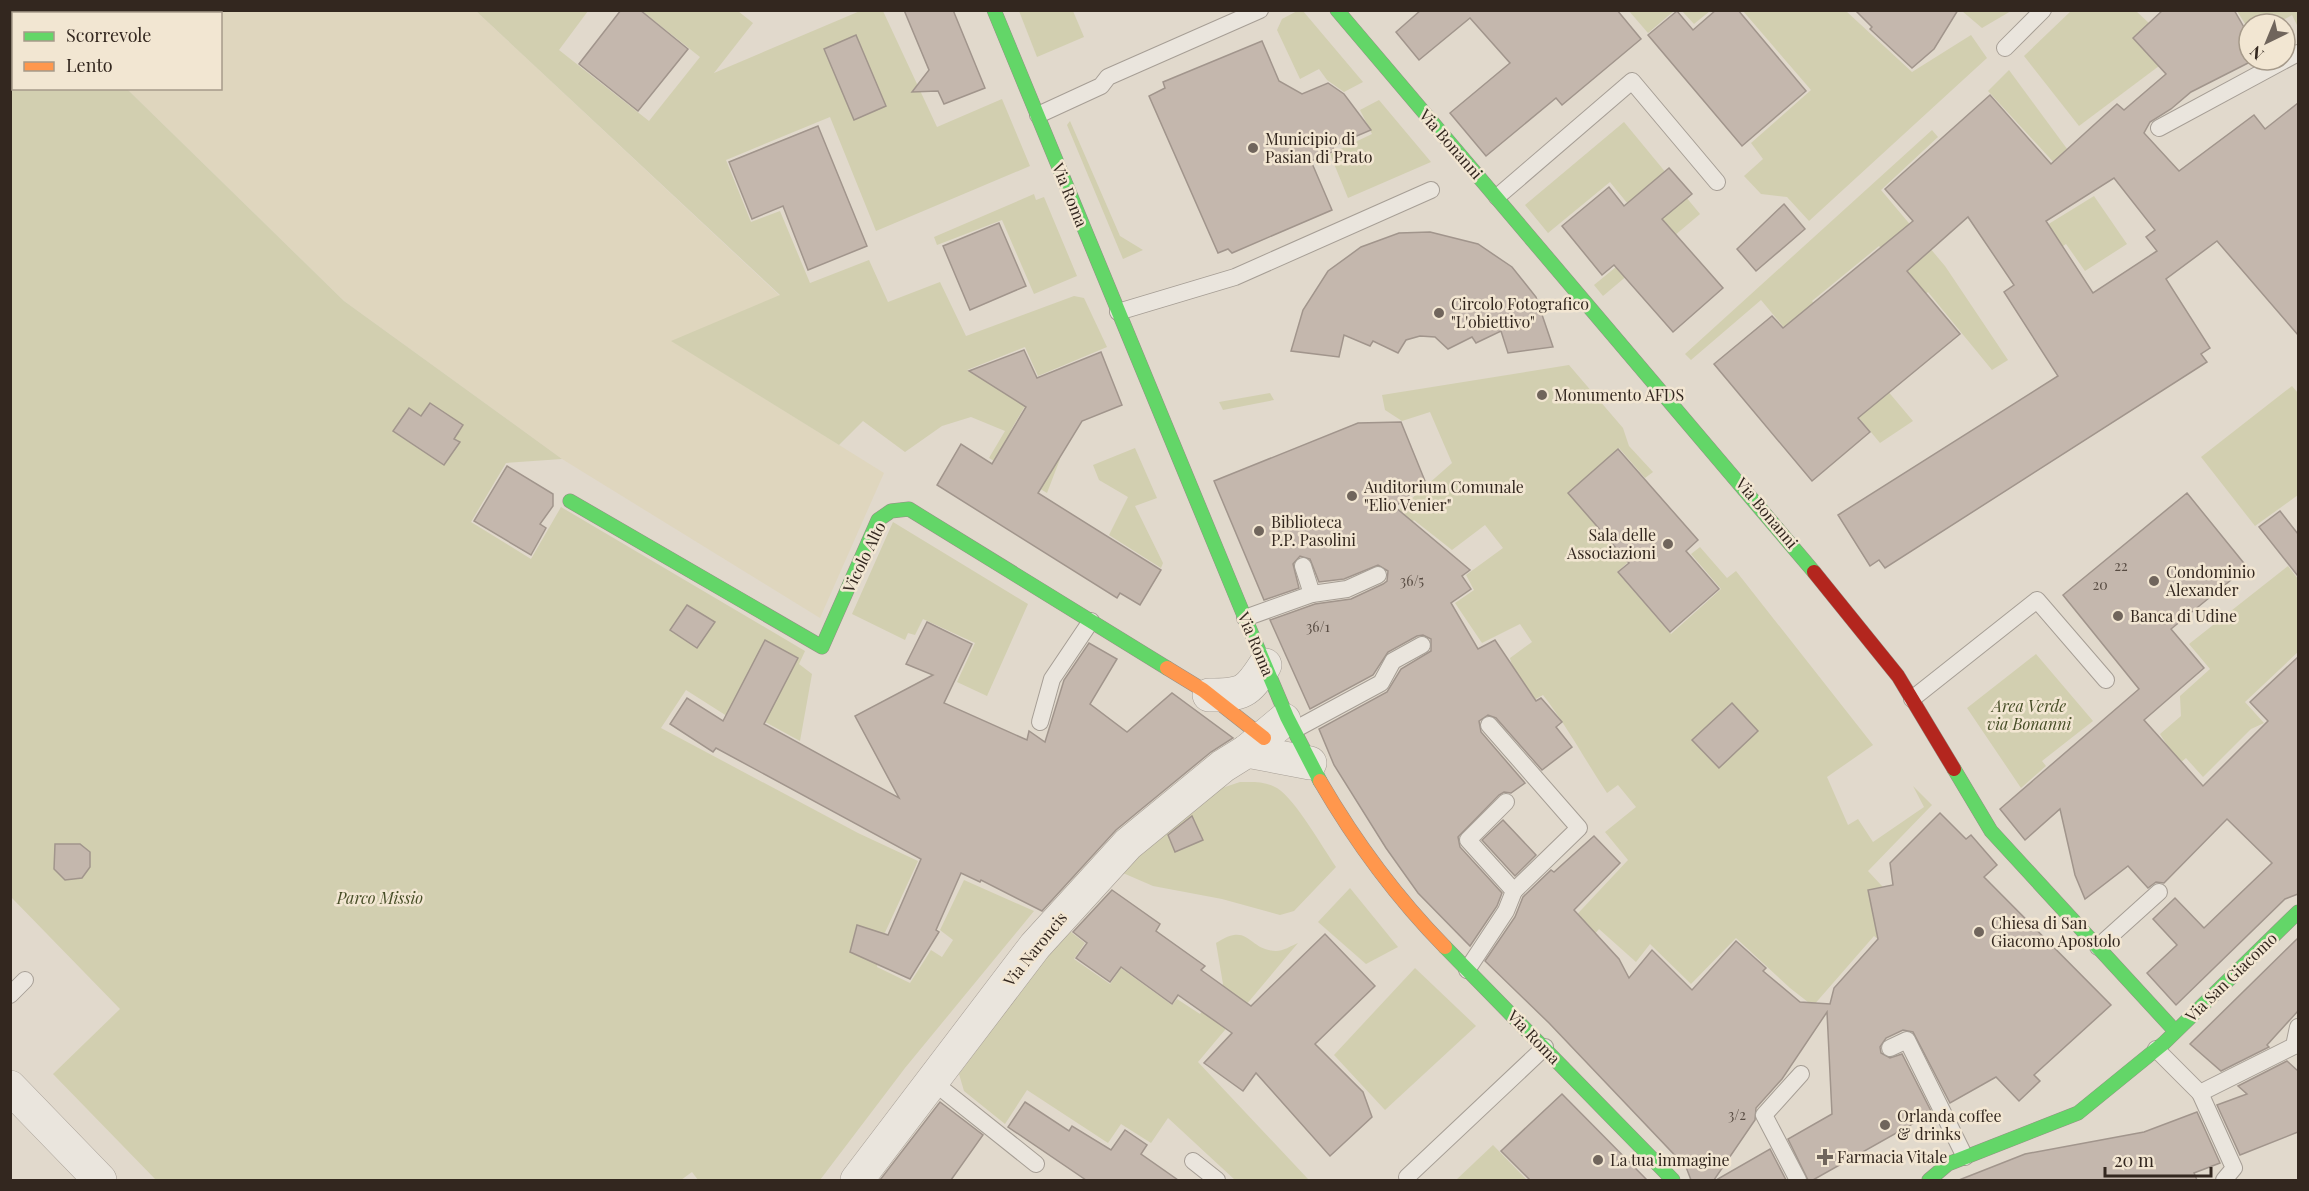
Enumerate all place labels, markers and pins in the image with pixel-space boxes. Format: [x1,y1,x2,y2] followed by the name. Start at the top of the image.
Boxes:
[1265,128,1373,167] place label: Municipio di Pasian di Prato
[1246,141,1260,155] marker: Municipio di Pasian di Prato
[1451,293,1589,332] place label: Circolo Fotografico "L'obiettivo"
[1432,306,1446,320] marker: Circolo Fotografico "L'obiettivo"
[1554,384,1684,405] place label: Monumento AFDS
[1535,388,1549,402] marker: Monumento AFDS
[1363,476,1524,515] place label: Auditorium Comunale "Elio Venier"
[1345,489,1359,503] marker: Auditorium Comunale "Elio Venier"
[1271,511,1356,550] place label: Biblioteca P.P. Pasolini
[1252,524,1266,538] marker: Biblioteca P.P. Pasolini
[1566,524,1656,563] place label: Sala delle Associazioni
[1661,537,1675,551] marker: Sala delle Associazioni
[2165,561,2256,600] place label: Condominio Alexander
[2147,574,2161,588] marker: Condominio Alexander
[2130,605,2237,626] place label: Banca di Udine
[2111,609,2125,623] marker: Banca di Udine
[1991,912,2121,951] place label: Chiesa di San Giacomo Apostolo
[1972,925,1986,939] marker: Chiesa di San Giacomo Apostolo
[1897,1105,2002,1144] place label: Orlanda coffee & drinks
[1878,1118,1892,1132] marker: Orlanda coffee & drinks
[1837,1146,1947,1167] place label: Farmacia Vitale
[1610,1149,1730,1170] place label: La tua immagine
[1818,1150,1832,1164] marker: Farmacia Vitale
[1591,1153,1605,1167] marker: La tua immagine

